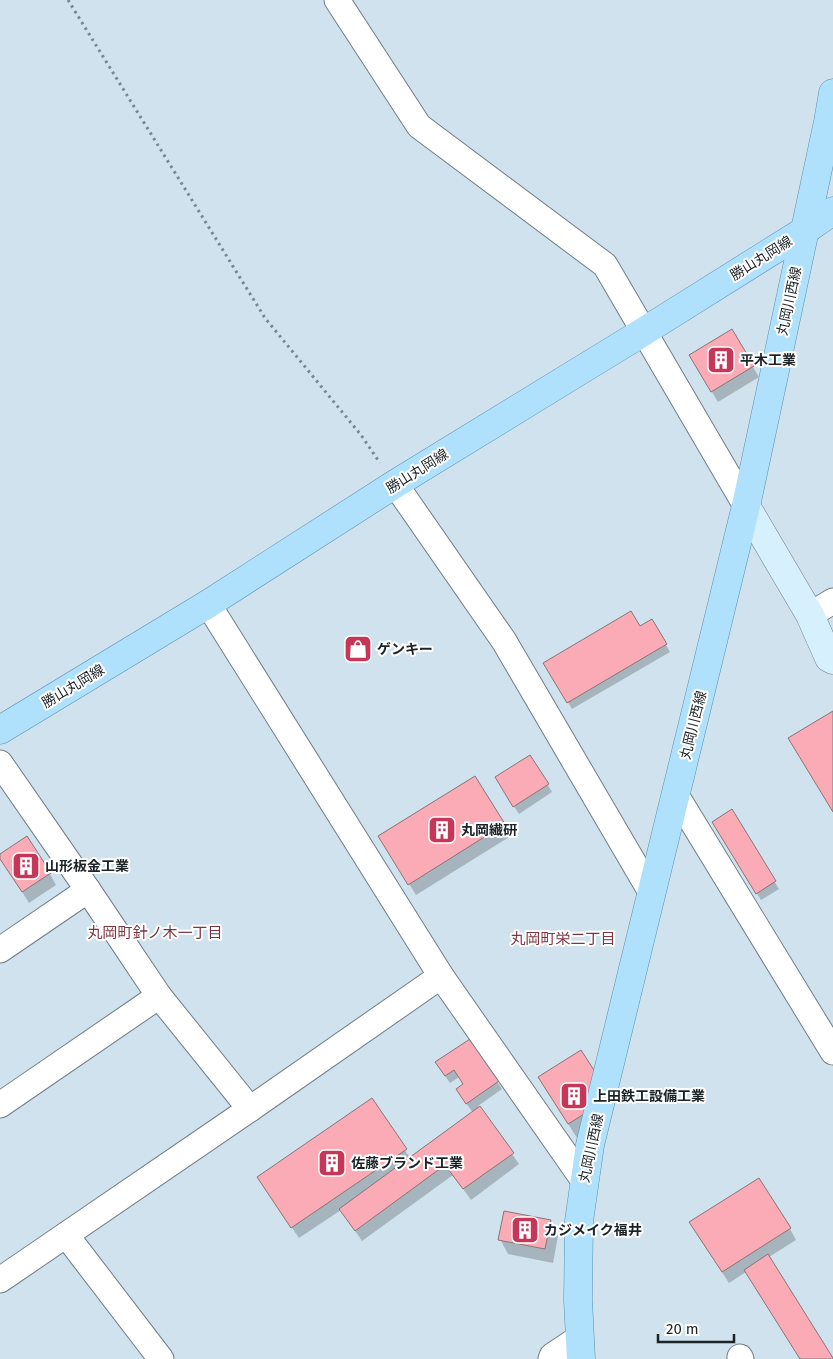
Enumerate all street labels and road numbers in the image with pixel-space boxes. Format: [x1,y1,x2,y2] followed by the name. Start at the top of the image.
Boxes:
[727,233,795,284] street label: 勝山丸岡線
[774,265,805,337] street label: 丸岡川西線
[383,446,451,497] street label: 勝山丸岡線
[39,661,108,712] street label: 勝山丸岡線
[677,689,710,761] street label: 丸岡川西線
[576,1112,607,1184] street label: 丸岡川西線

